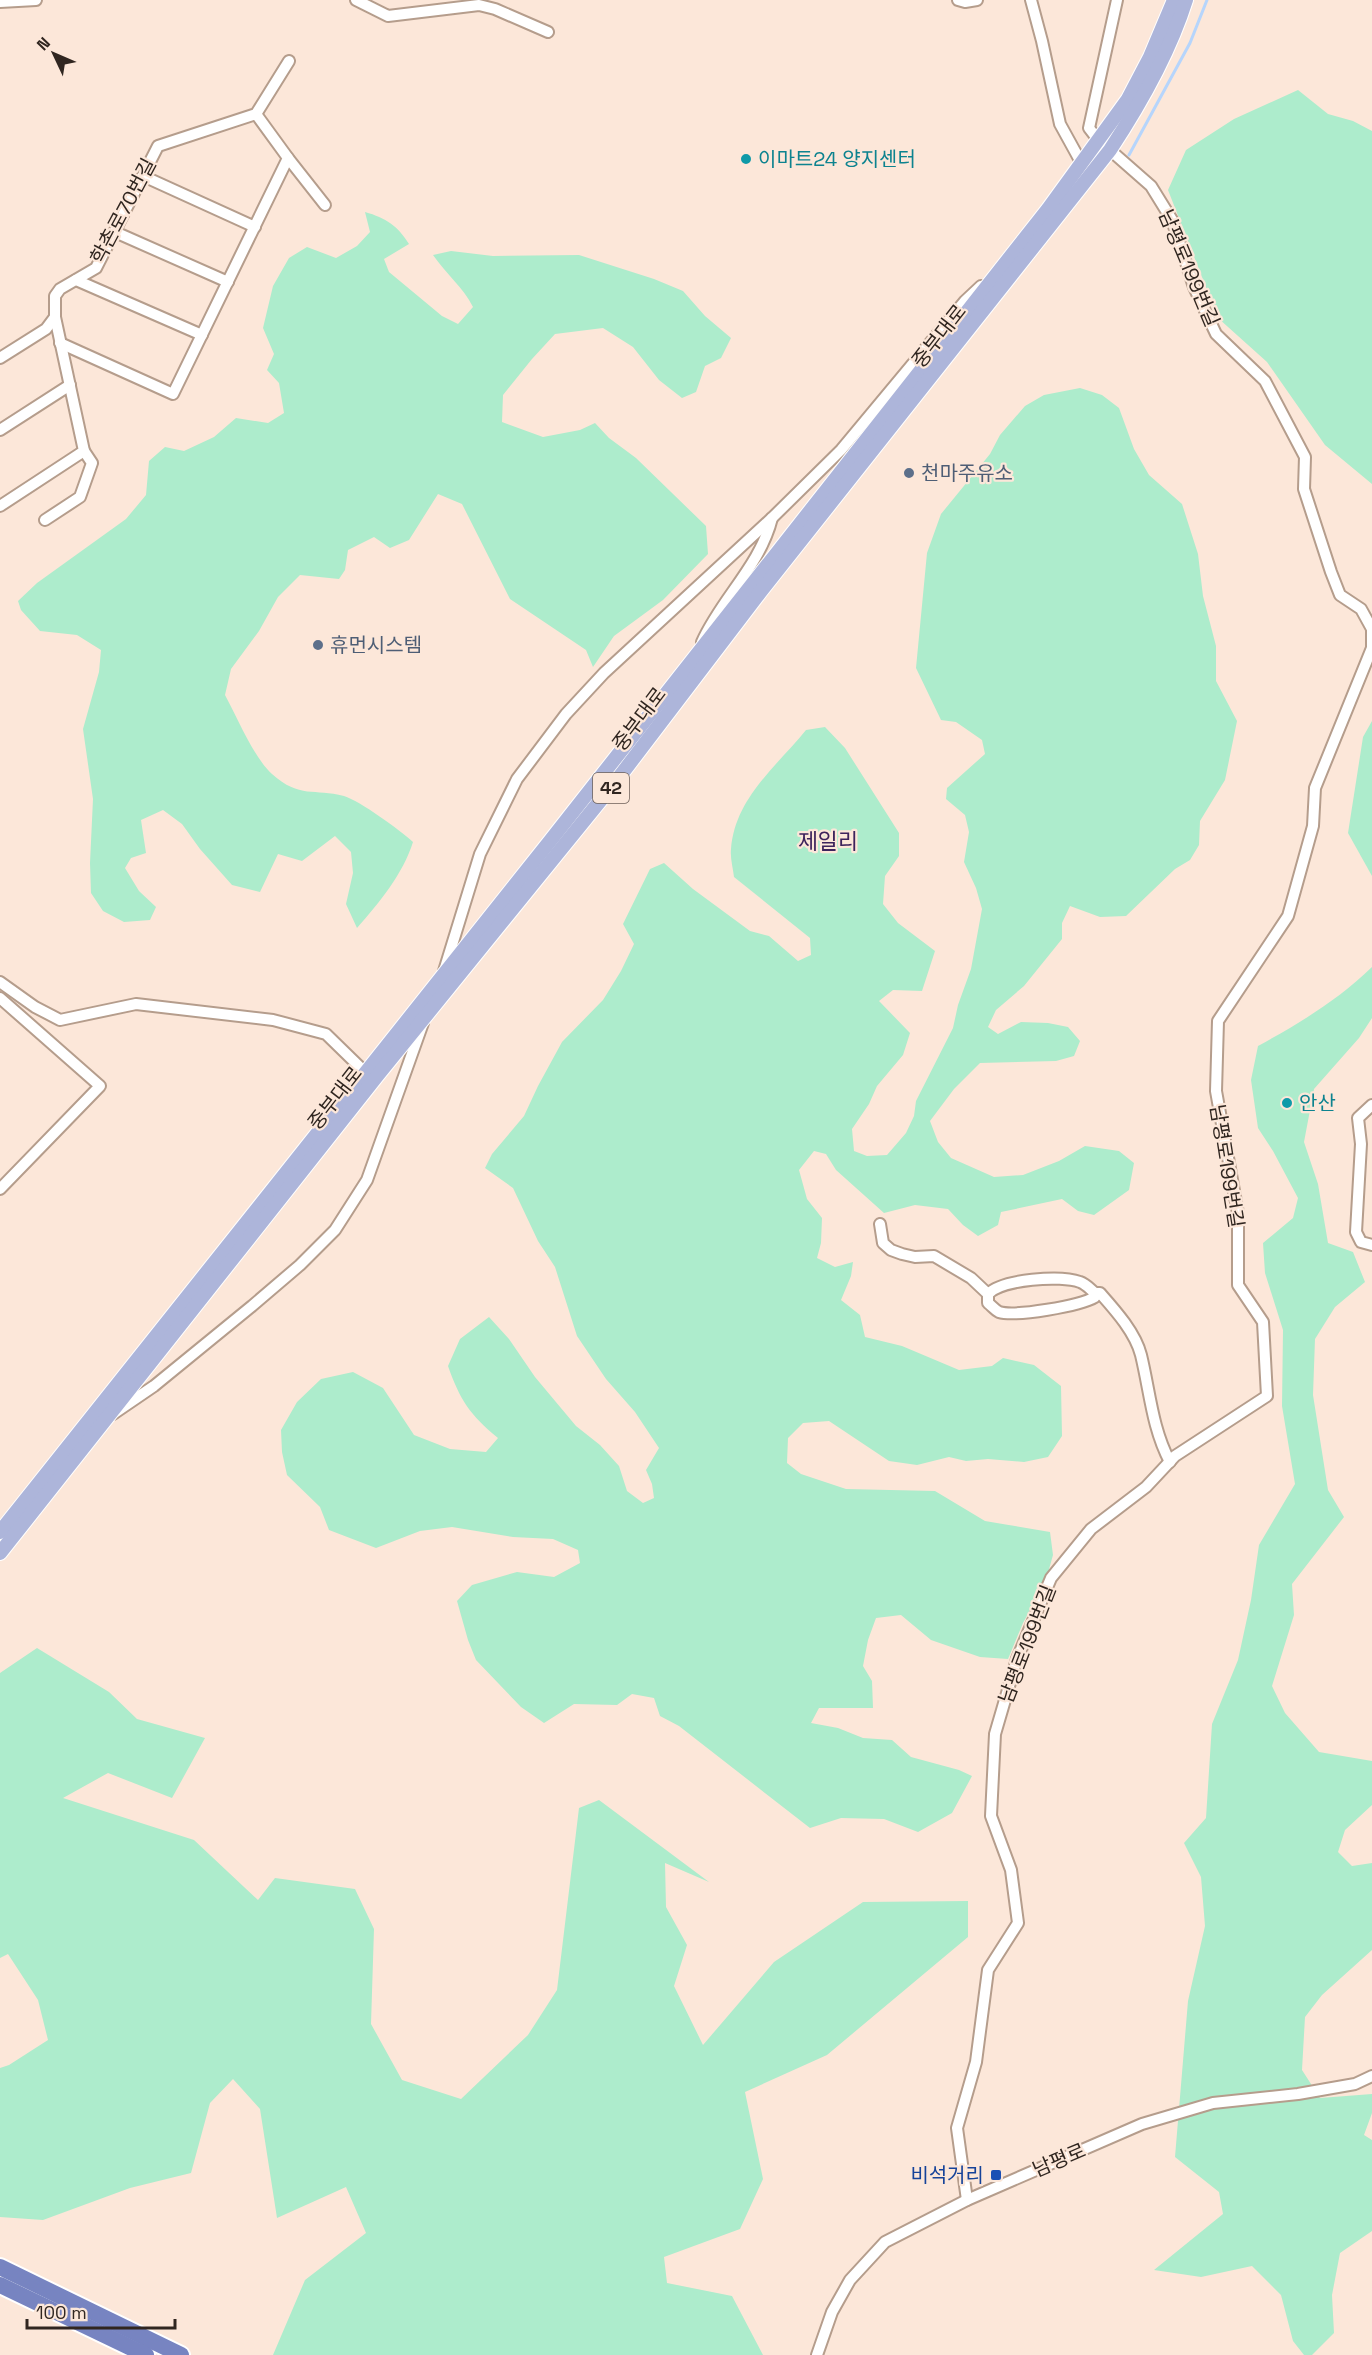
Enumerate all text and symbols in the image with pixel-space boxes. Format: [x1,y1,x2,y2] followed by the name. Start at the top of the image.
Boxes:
[24,24,84,84] north arrow
[32,33,55,55] text: N
[758,146,916,172] place label: 이마트24 양지센터
[739,152,753,166] marker: 이마트24 양지센터
[84,154,162,268] street label: 학촌로70번길
[1153,205,1225,331] street label: 남평로199번길
[906,299,972,373] street label: 중부대로
[921,460,1013,486] place label: 천마주유소
[902,466,916,480] marker: 천마주유소
[330,632,422,658] place label: 휴먼시스템
[311,638,325,652] marker: 휴먼시스템
[606,682,672,756] street label: 중부대로
[593,773,629,803] road number: 42
[798,827,858,855] district label: 제일리
[302,1061,368,1135] street label: 중부대로
[1299,1090,1336,1116] place label: 안산
[1280,1096,1294,1110] marker: 안산
[1204,1102,1250,1230] street label: 남평로199번길
[992,1581,1062,1707] street label: 남평로199번길
[1029,2137,1089,2183] street label: 남평로
[910,2162,984,2188] place label: 비석거리
[989,2168,1003,2182] marker: 비석거리
[27,2292,176,2330] scale bar
[36,2301,87,2324] text: 100 m

